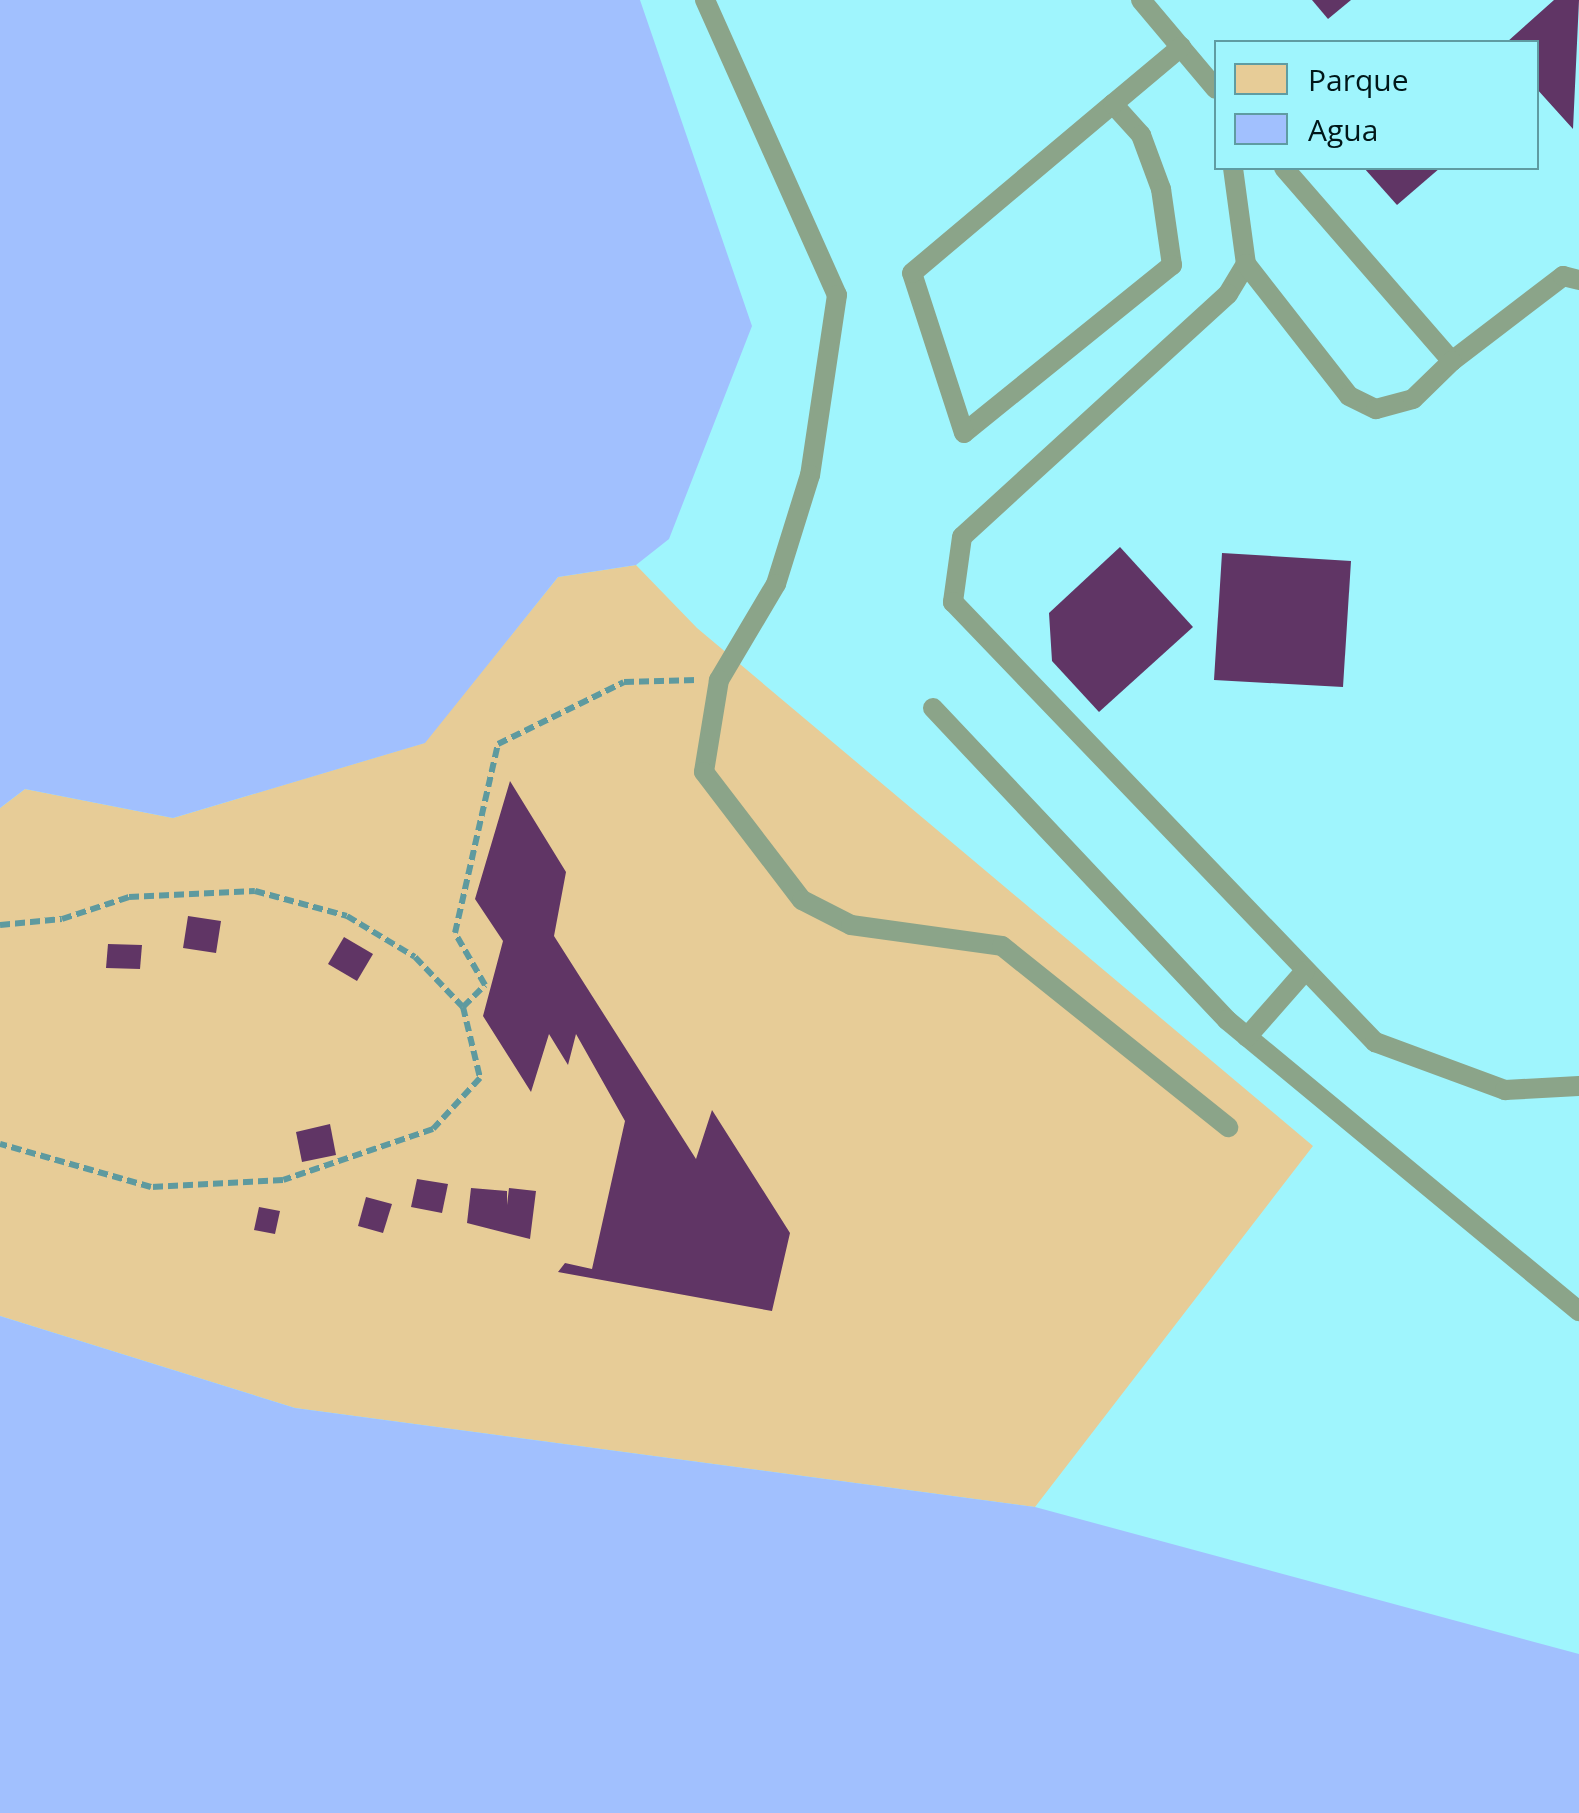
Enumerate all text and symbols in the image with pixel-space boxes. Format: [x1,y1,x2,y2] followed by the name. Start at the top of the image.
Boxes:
[1214,40,1539,170] legend
[1308,59,1409,100] text: Parque
[1308,109,1378,150] text: Agua

